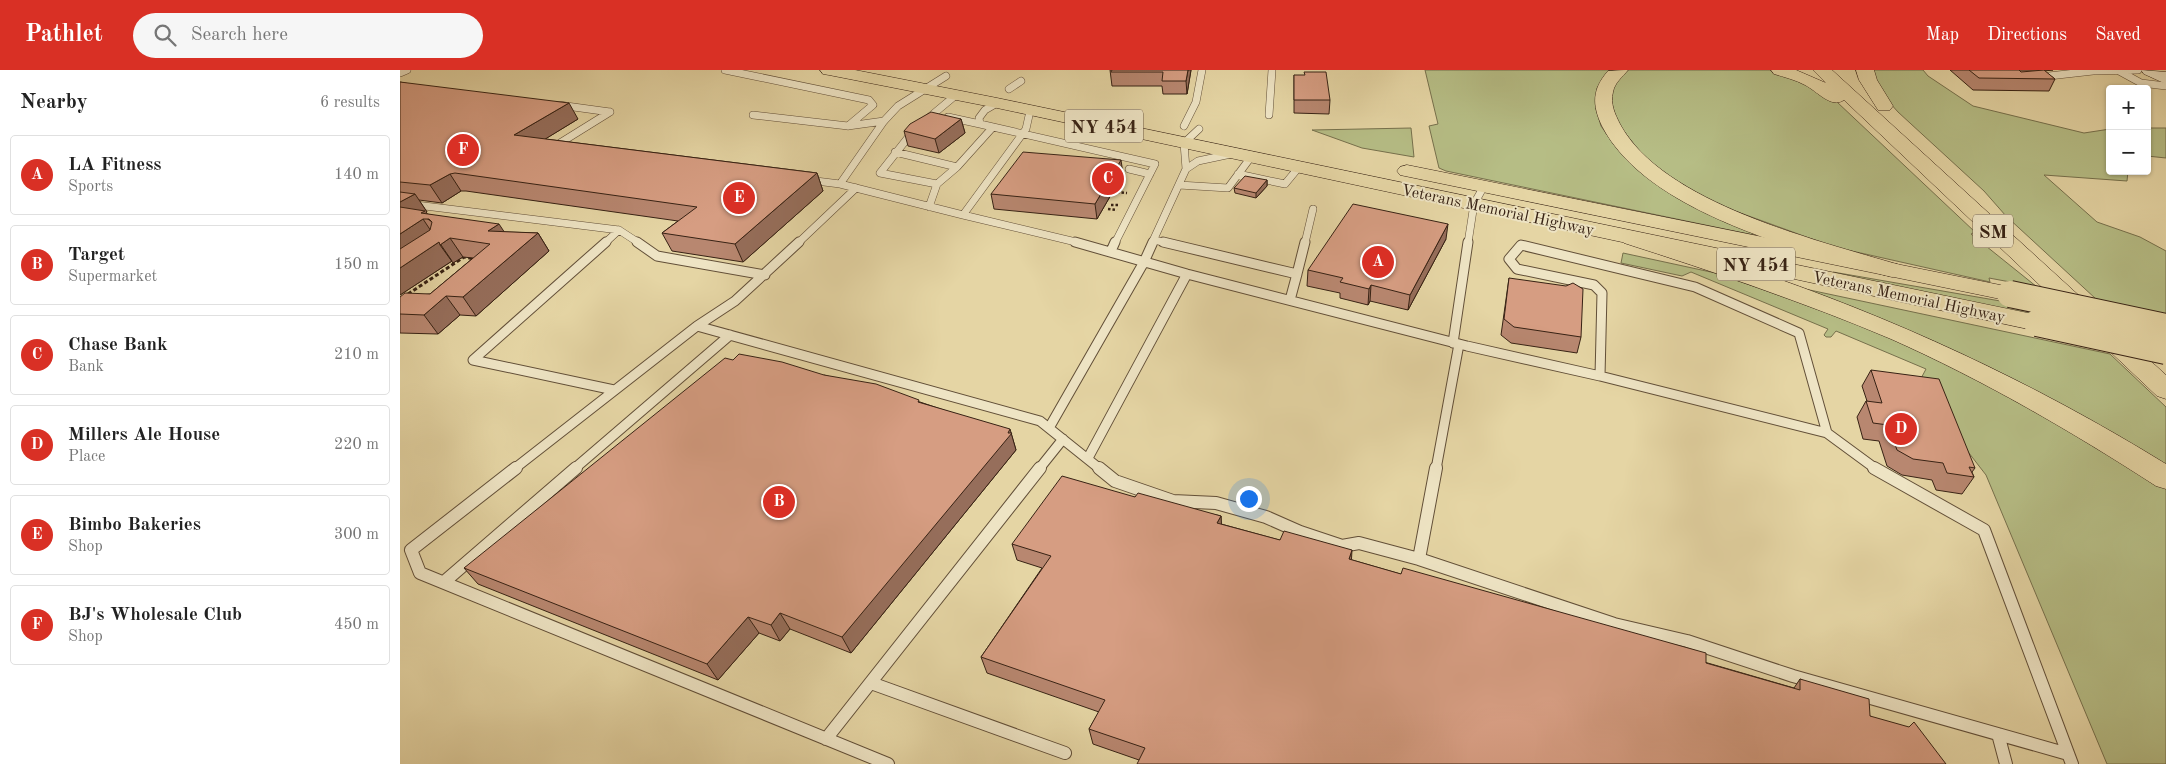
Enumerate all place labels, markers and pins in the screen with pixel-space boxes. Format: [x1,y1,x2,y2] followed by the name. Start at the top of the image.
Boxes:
[447,131,479,169] pin: F
[1092,160,1124,198] pin: C
[723,179,755,217] pin: E
[1362,243,1394,281] pin: A
[1885,410,1917,448] pin: D
[763,483,795,521] pin: B

